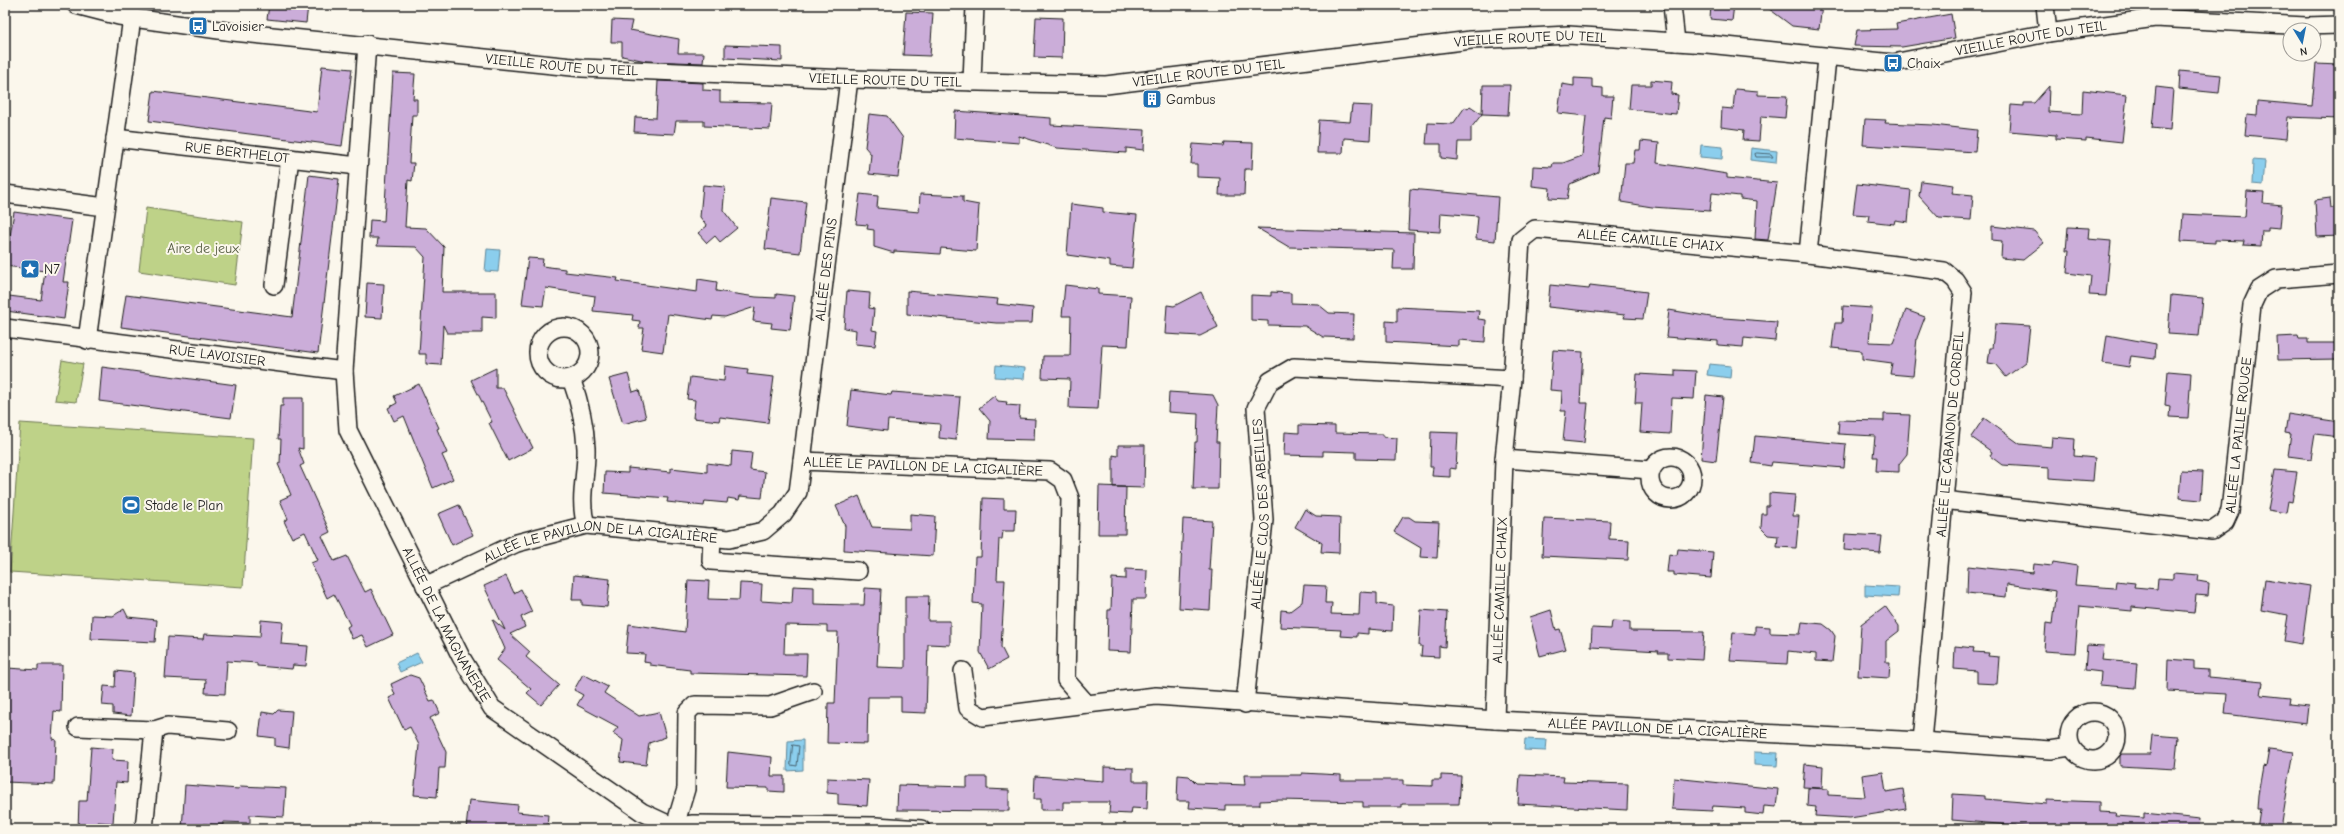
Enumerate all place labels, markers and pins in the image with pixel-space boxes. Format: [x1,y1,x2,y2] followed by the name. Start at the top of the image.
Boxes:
[187,15,209,37] bus stop icon: Lavoisier
[212,18,264,35] place label: Lavoisier
[1882,52,1904,74] bus stop icon: Chaix
[1907,55,1941,72] place label: Chaix
[1141,88,1163,110] building icon: Gambus
[1166,91,1215,108] place label: Gambus
[19,258,41,280] place icon: N7
[44,261,60,278] place label: N7
[120,494,142,516] sports icon: Stade le Plan
[145,497,223,514] place label: Stade le Plan

